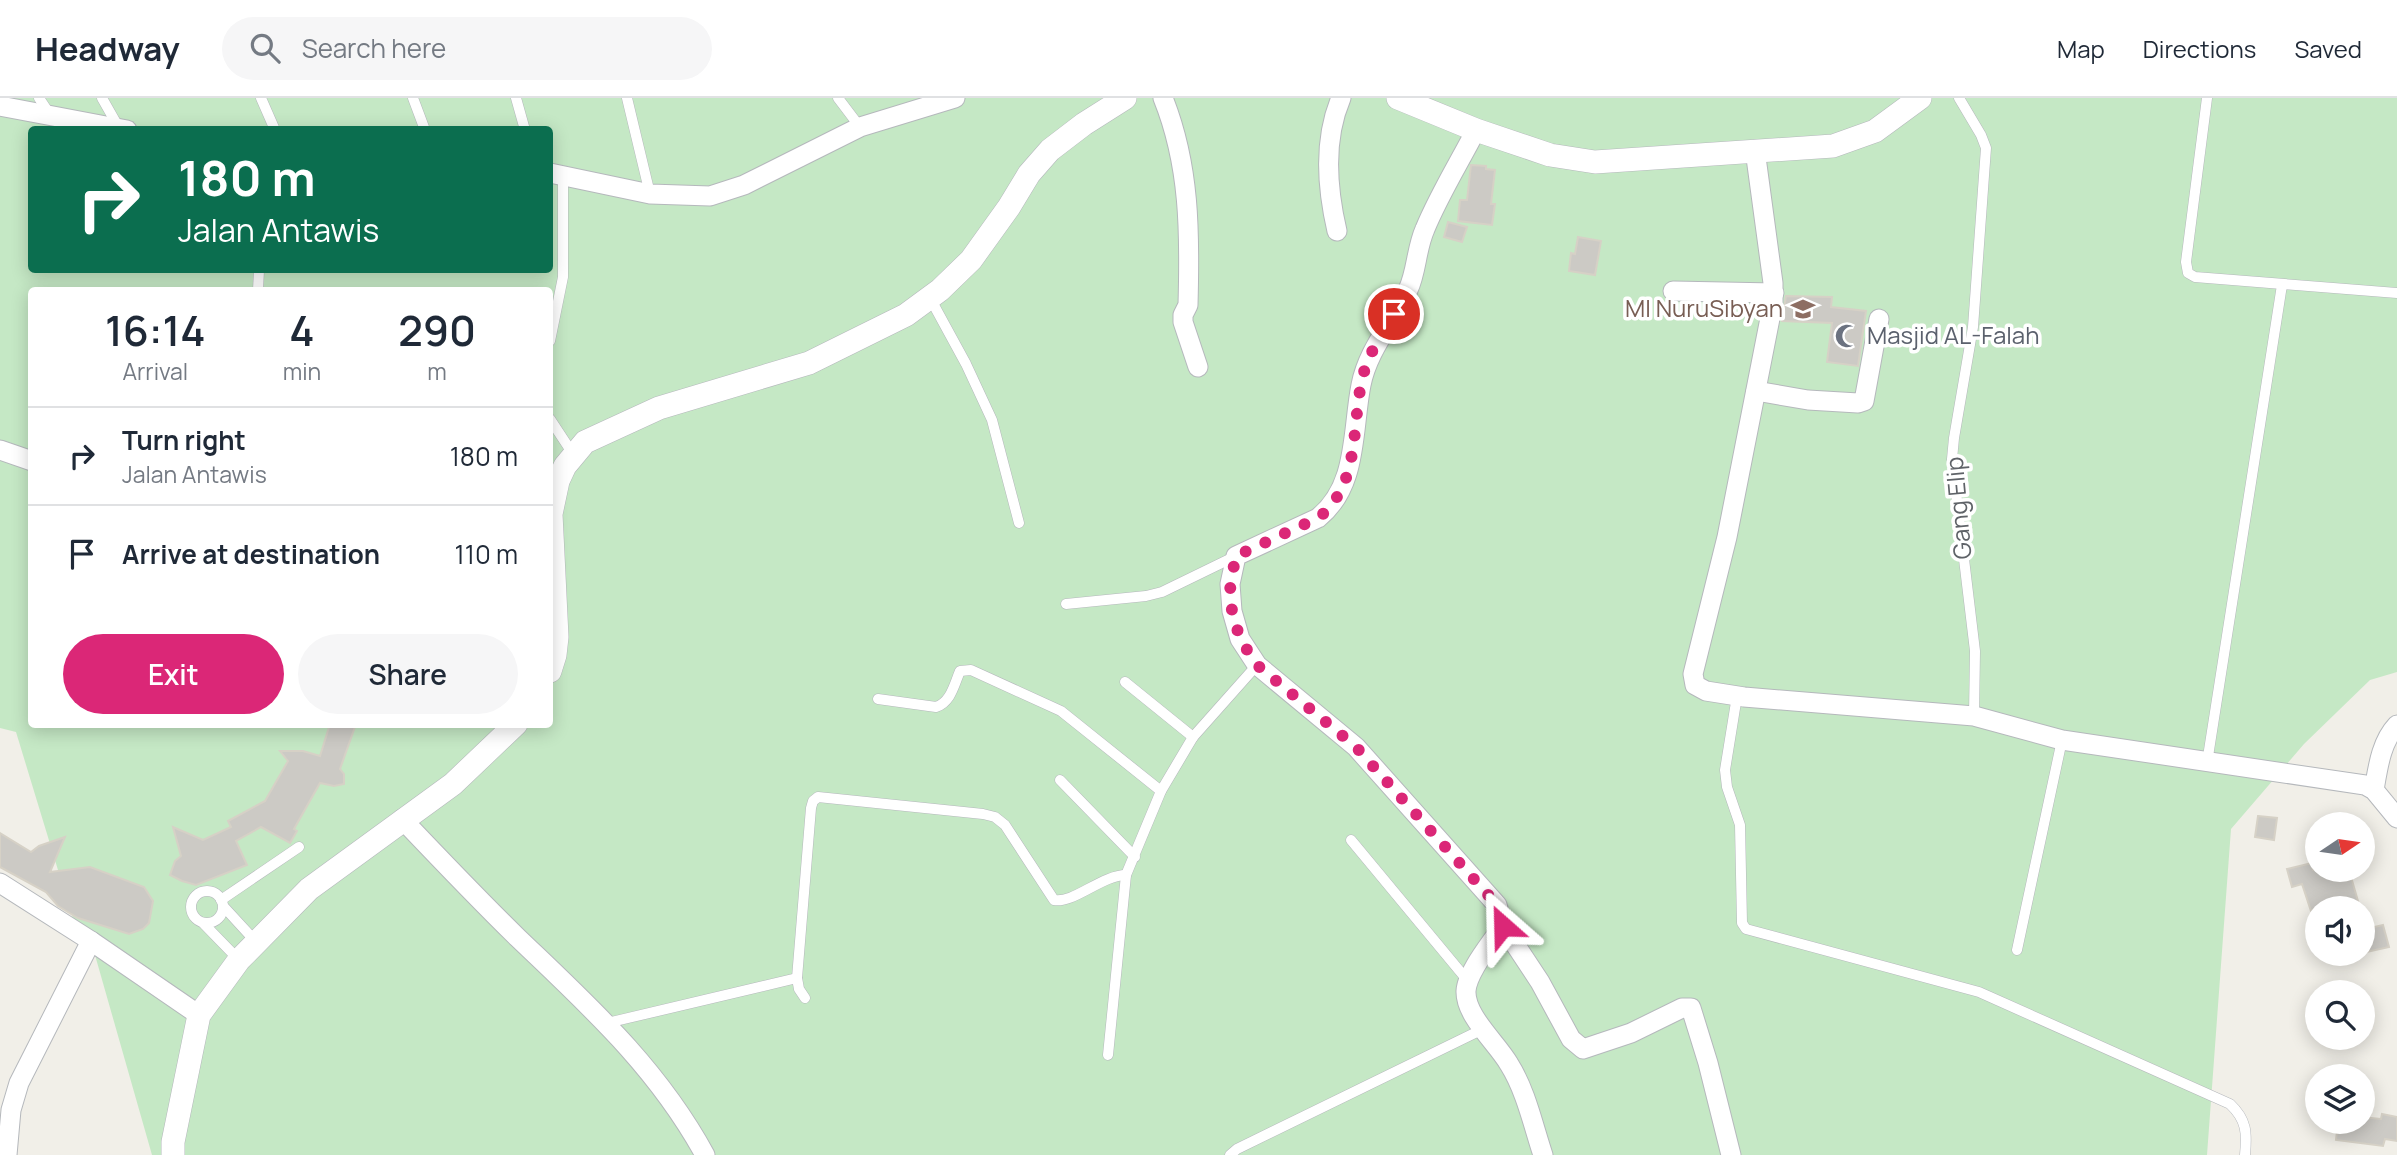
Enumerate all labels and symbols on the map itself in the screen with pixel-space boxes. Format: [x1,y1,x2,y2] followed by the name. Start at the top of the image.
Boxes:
[1364,284,1424,344] pin
[1625,291,1783,324] place label: MI NuruSibyan
[1789,295,1817,323] school or university icon: MI NuruSibyan
[1867,318,2039,351] place label: Masjid AL-Falah
[1833,322,1861,350] mosque icon: Masjid AL-Falah
[1937,456,1978,561] street label: Gang Elip
[2305,812,2375,882] north arrow
[1466,889,1540,963] position arrow

